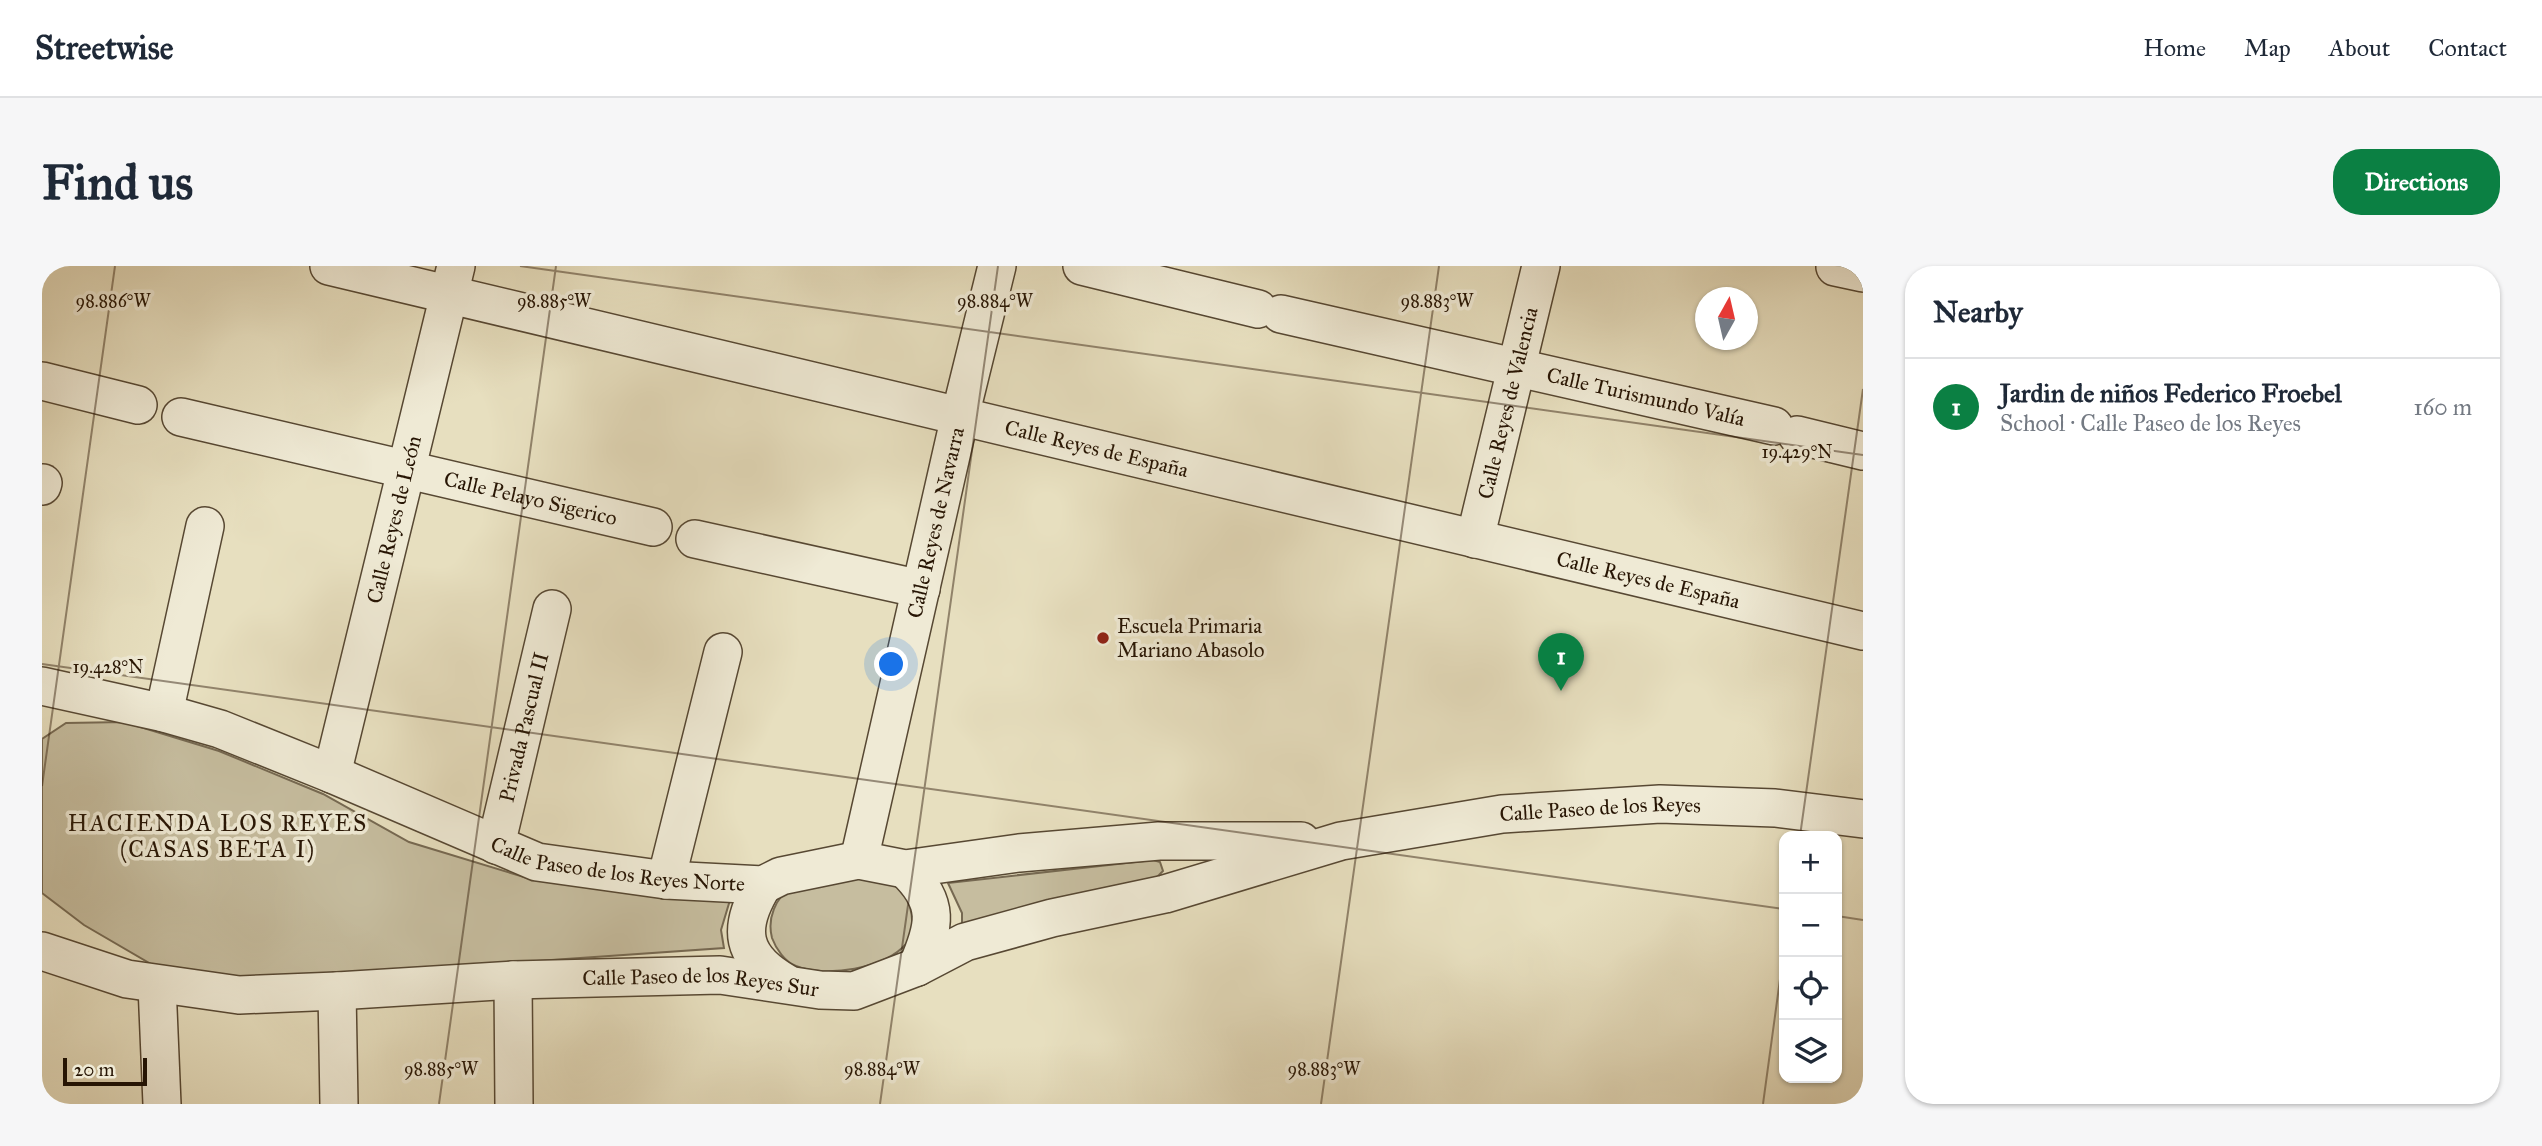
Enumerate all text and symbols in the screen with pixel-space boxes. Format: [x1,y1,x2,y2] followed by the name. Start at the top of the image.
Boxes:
[35,28,173,68] text: Streetwise
[2143,33,2206,63] text: Home
[2244,33,2291,63] text: Map
[2329,33,2390,63] text: About
[2428,33,2507,63] text: Contact
[2333,149,2500,215] button: Directions
[42,153,193,212] text: Find us
[1695,287,1758,350] north arrow
[76,290,151,312] text: 98.886°W
[517,290,592,312] text: 98.885°W
[957,290,1034,312] text: 98.884°W
[1401,290,1474,312] text: 98.883°W
[1933,294,2023,330] text: Nearby
[1472,304,1544,502] street label: Calle Reyes de Valencia
[1544,362,1747,432] street label: Calle Turismundo Valía
[2000,377,2342,409] text: Jardin de niños Federico Froebel
[1951,393,1961,421] text: 1
[2414,393,2472,421] text: 160 m
[2000,409,2301,437] text: School · Calle Paseo de los Reyes
[1002,414,1191,483] street label: Calle Reyes de España
[901,425,970,621] street label: Calle Reyes de Navarra
[361,433,427,606] street label: Calle Reyes de León
[1762,441,1832,463] text: 19.429°N
[442,466,620,531] street label: Calle Pelayo Sigerico
[1554,545,1743,614] street label: Calle Reyes de España
[1117,613,1265,663] place label: Escuela Primaria Mariano Abasolo
[1095,630,1111,646] marker: Escuela Primaria Mariano Abasolo
[1538,633,1584,691] pin: 1
[874,647,908,681] your location
[494,650,554,805] street label: Privada Pascual II
[73,656,143,678] text: 19.428°N
[1499,791,1701,827] street label: Calle Paseo de los Reyes
[68,809,368,863] district label: HACIENDA LOS REYES (CASAS BETA I)
[487,831,746,897] street label: Calle Paseo de los Reyes Norte
[1779,831,1842,1083] map controls
[1779,831,1842,894] button: +
[1779,894,1842,957] button: −
[1779,957,1842,1020] button: locate
[582,962,821,1003] street label: Calle Paseo de los Reyes Sur
[1779,1020,1842,1083] button: layers
[63,1055,147,1087] scale bar
[74,1058,115,1081] text: 20 m
[404,1058,479,1080] text: 98.885°W
[844,1058,921,1080] text: 98.884°W
[1288,1058,1361,1080] text: 98.883°W

